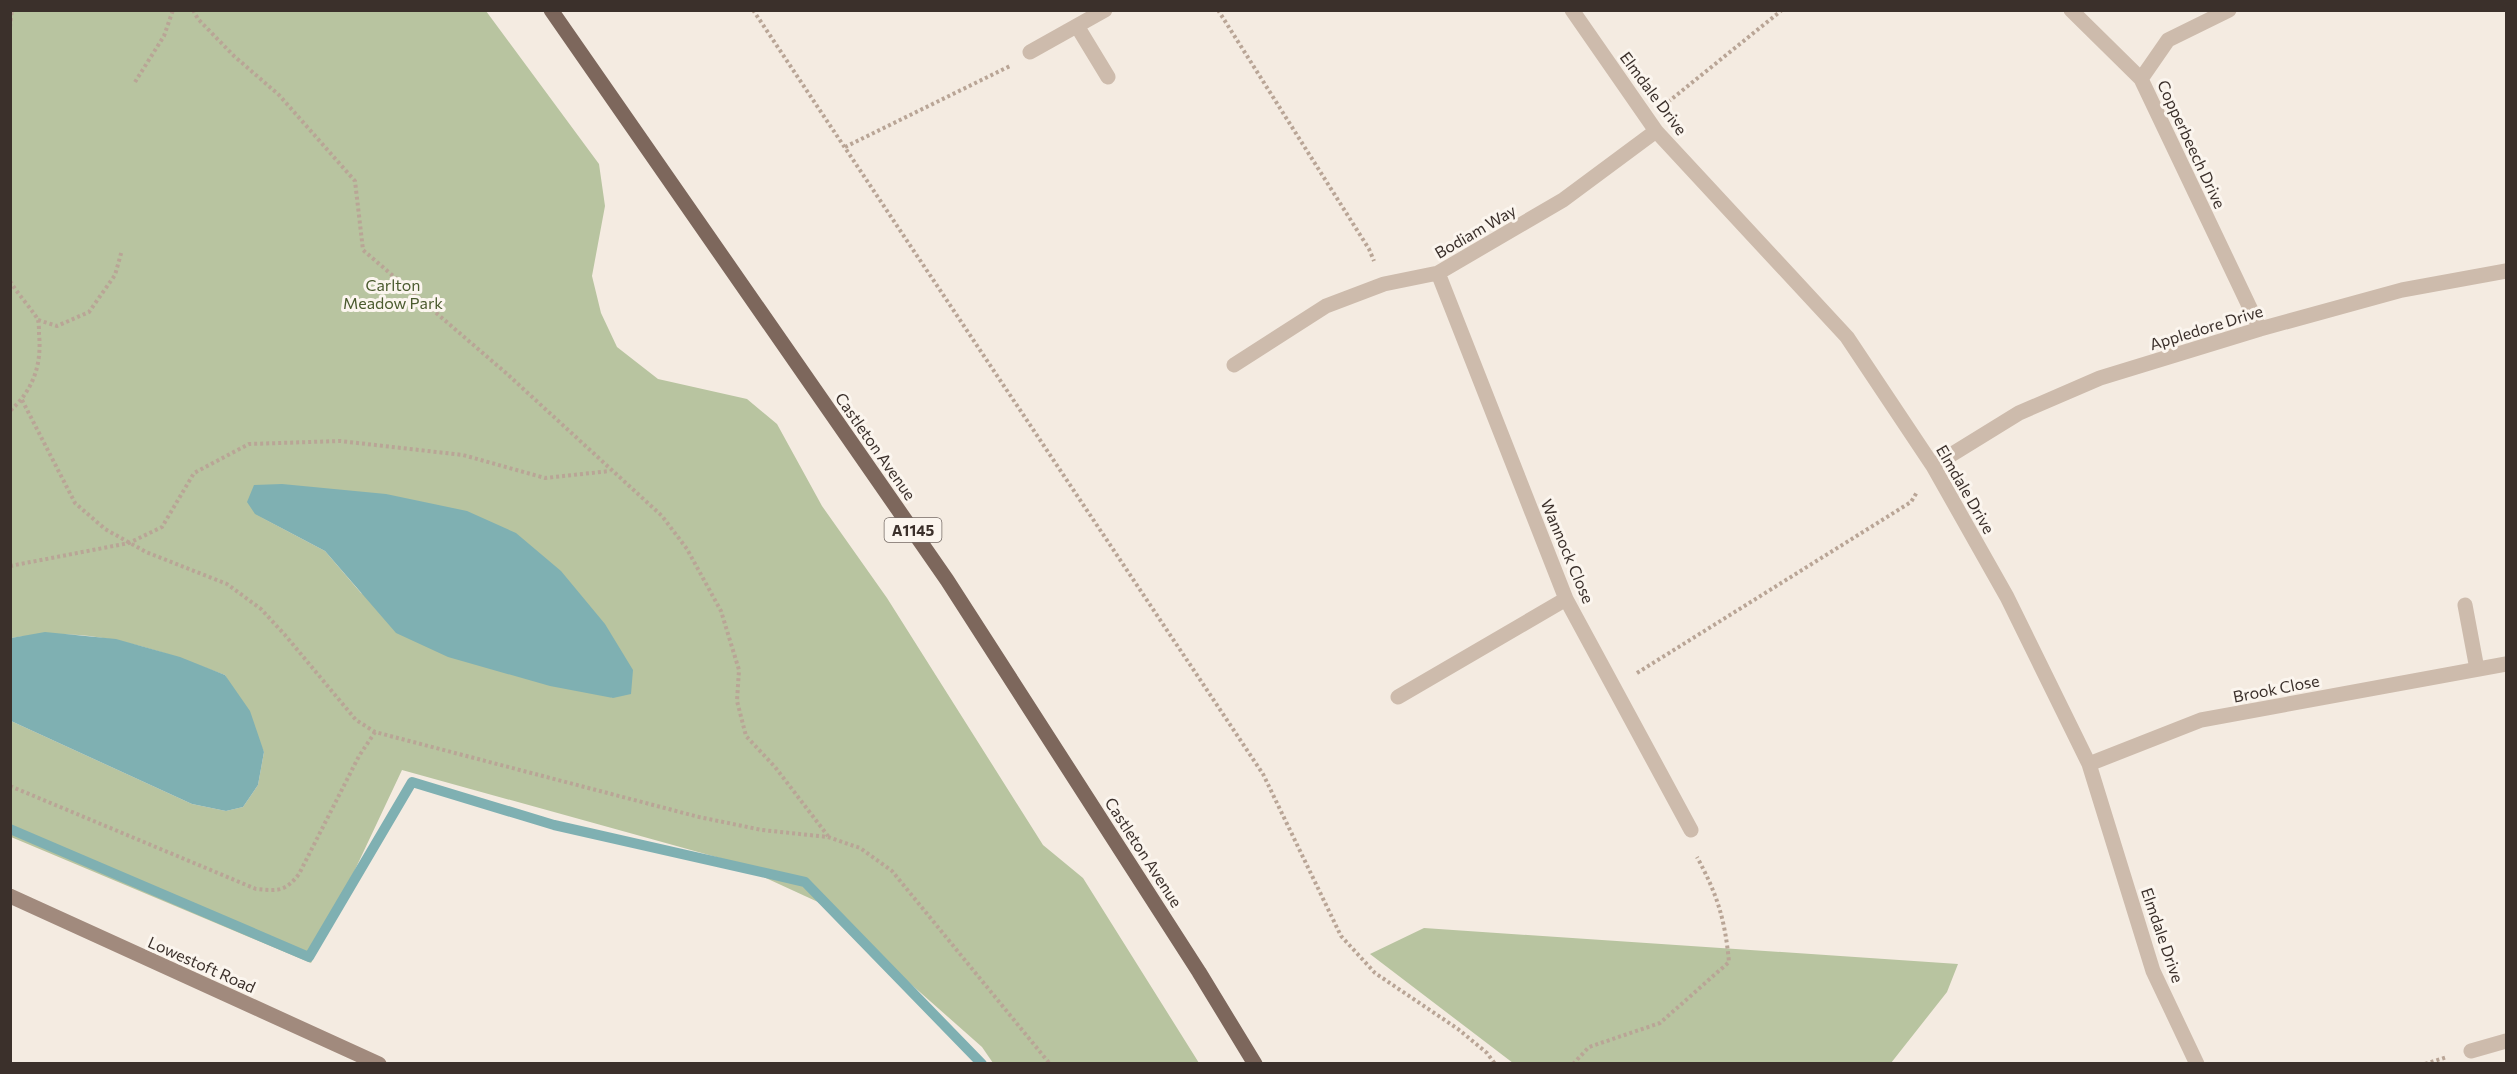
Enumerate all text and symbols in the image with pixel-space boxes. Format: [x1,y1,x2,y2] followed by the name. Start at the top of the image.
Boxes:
[1617,48,1691,138] street label: Elmdale Drive
[2154,77,2230,211] street label: Copperbeech Drive
[1431,200,1519,262] street label: Bodiam Way
[343,275,443,312] park label: Carlton Meadow Park
[2147,301,2265,353] street label: Appledore Drive
[832,388,920,504] street label: Castleton Avenue
[1933,441,1999,537] street label: Elmdale Drive
[1537,496,1599,606] street label: Wannock Close
[884,518,942,542] road number: A1145
[2231,670,2321,706] street label: Brook Close
[1101,794,1187,910] street label: Castleton Avenue
[2138,885,2188,985] street label: Elmdale Drive
[145,932,259,996] street label: Lowestoft Road

